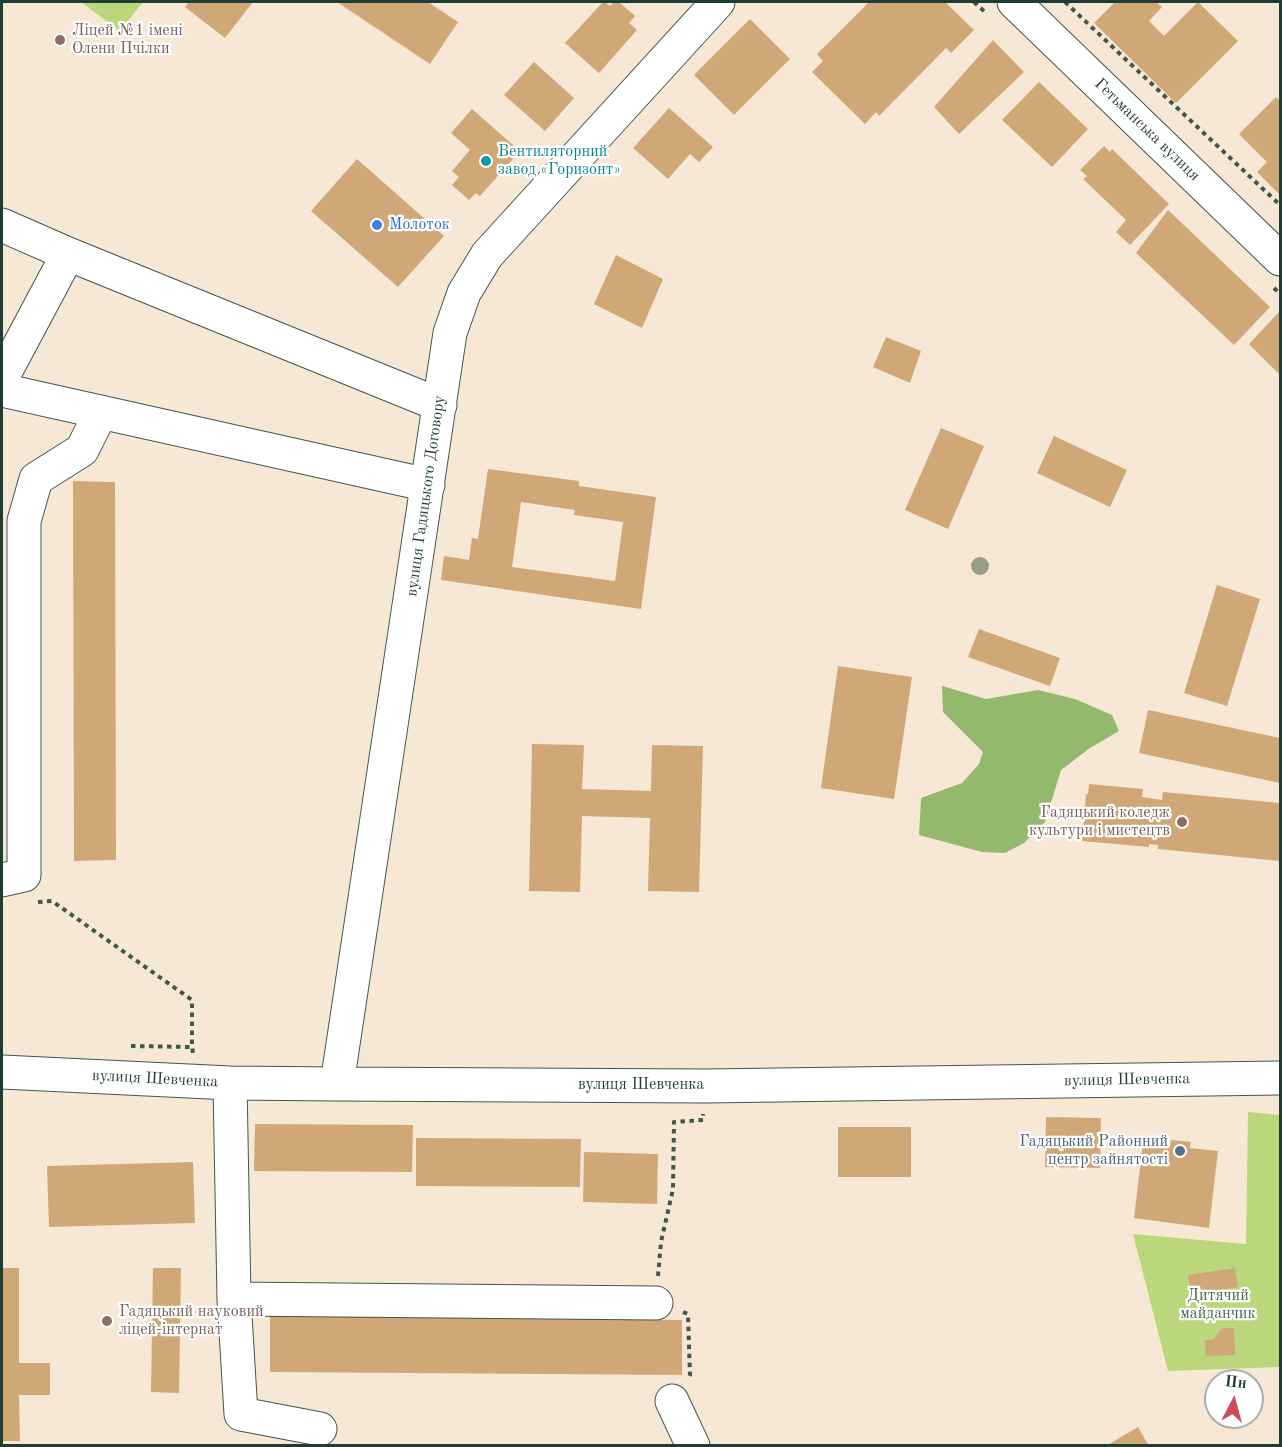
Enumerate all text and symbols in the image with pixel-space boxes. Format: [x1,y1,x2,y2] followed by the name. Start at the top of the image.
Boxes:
[72,21,183,59] place label: Ліцей №1 імені Олени Пчілки
[53,33,67,47] marker: Ліцей №1 імені Олени Пчілки
[1090,75,1204,185] street label: Гетьманська вулиця
[498,142,621,180] place label: Вентиляторний завод «Горизонт»
[479,154,493,168] marker: Вентиляторний завод «Горизонт»
[389,215,450,235] place label: Молоток
[370,218,384,232] marker: Молоток
[402,394,450,598] street label: вулиця Гадяцького Договору
[1029,803,1170,841] place label: Гадяцький коледж культури і мистецтв
[1175,815,1189,829] marker: Гадяцький коледж культури і мистецтв
[91,1066,219,1092] street label: вулиця Шевченка
[1064,1069,1190,1091] street label: вулиця Шевченка
[578,1075,704,1095] street label: вулиця Шевченка
[1019,1132,1168,1170] place label: Гадяцький Районний центр зайнятості
[1173,1144,1187,1158] marker: Гадяцький Районний центр зайнятості
[1181,1286,1255,1324] park label: Дитячий майданчик
[119,1302,264,1340] place label: Гадяцький науковий ліцей-інтернат
[100,1314,114,1328] marker: Гадяцький науковий ліцей-інтернат
[1204,1369,1264,1429] north arrow
[1224,1374,1247,1392] text: Пн

